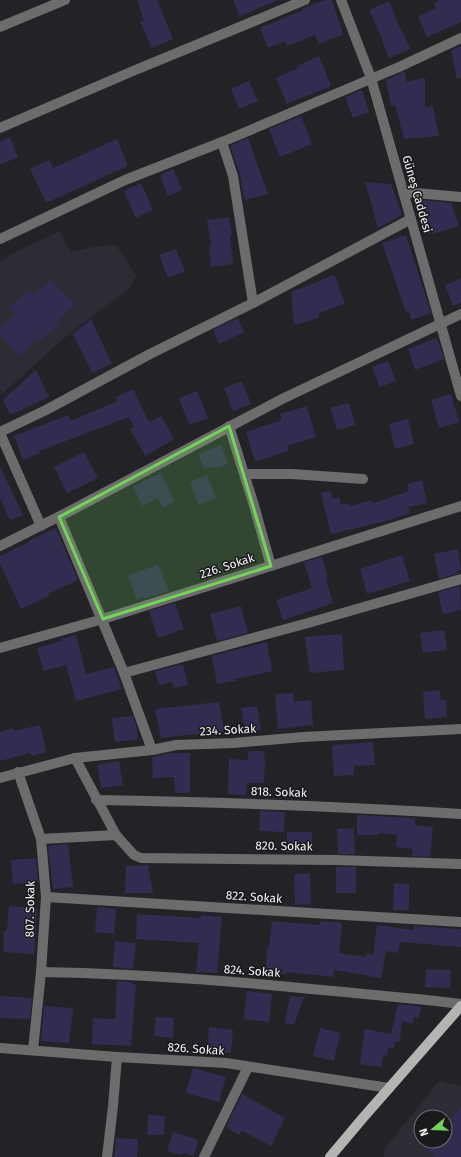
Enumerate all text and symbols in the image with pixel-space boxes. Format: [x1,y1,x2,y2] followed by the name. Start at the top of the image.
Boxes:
[399,154,435,234] street label: Güneş Caddesi
[198,550,257,581] street label: 226. Sokak
[199,721,257,738] street label: 234. Sokak
[251,784,308,800] street label: 818. Sokak
[255,839,314,854] street label: 820. Sokak
[23,880,38,937] street label: 807. Sokak
[225,888,284,906] street label: 822. Sokak
[223,962,282,980] street label: 824. Sokak
[167,1040,226,1058] street label: 826. Sokak
[413,1109,453,1149] north arrow
[417,1127,431,1138] text: N

